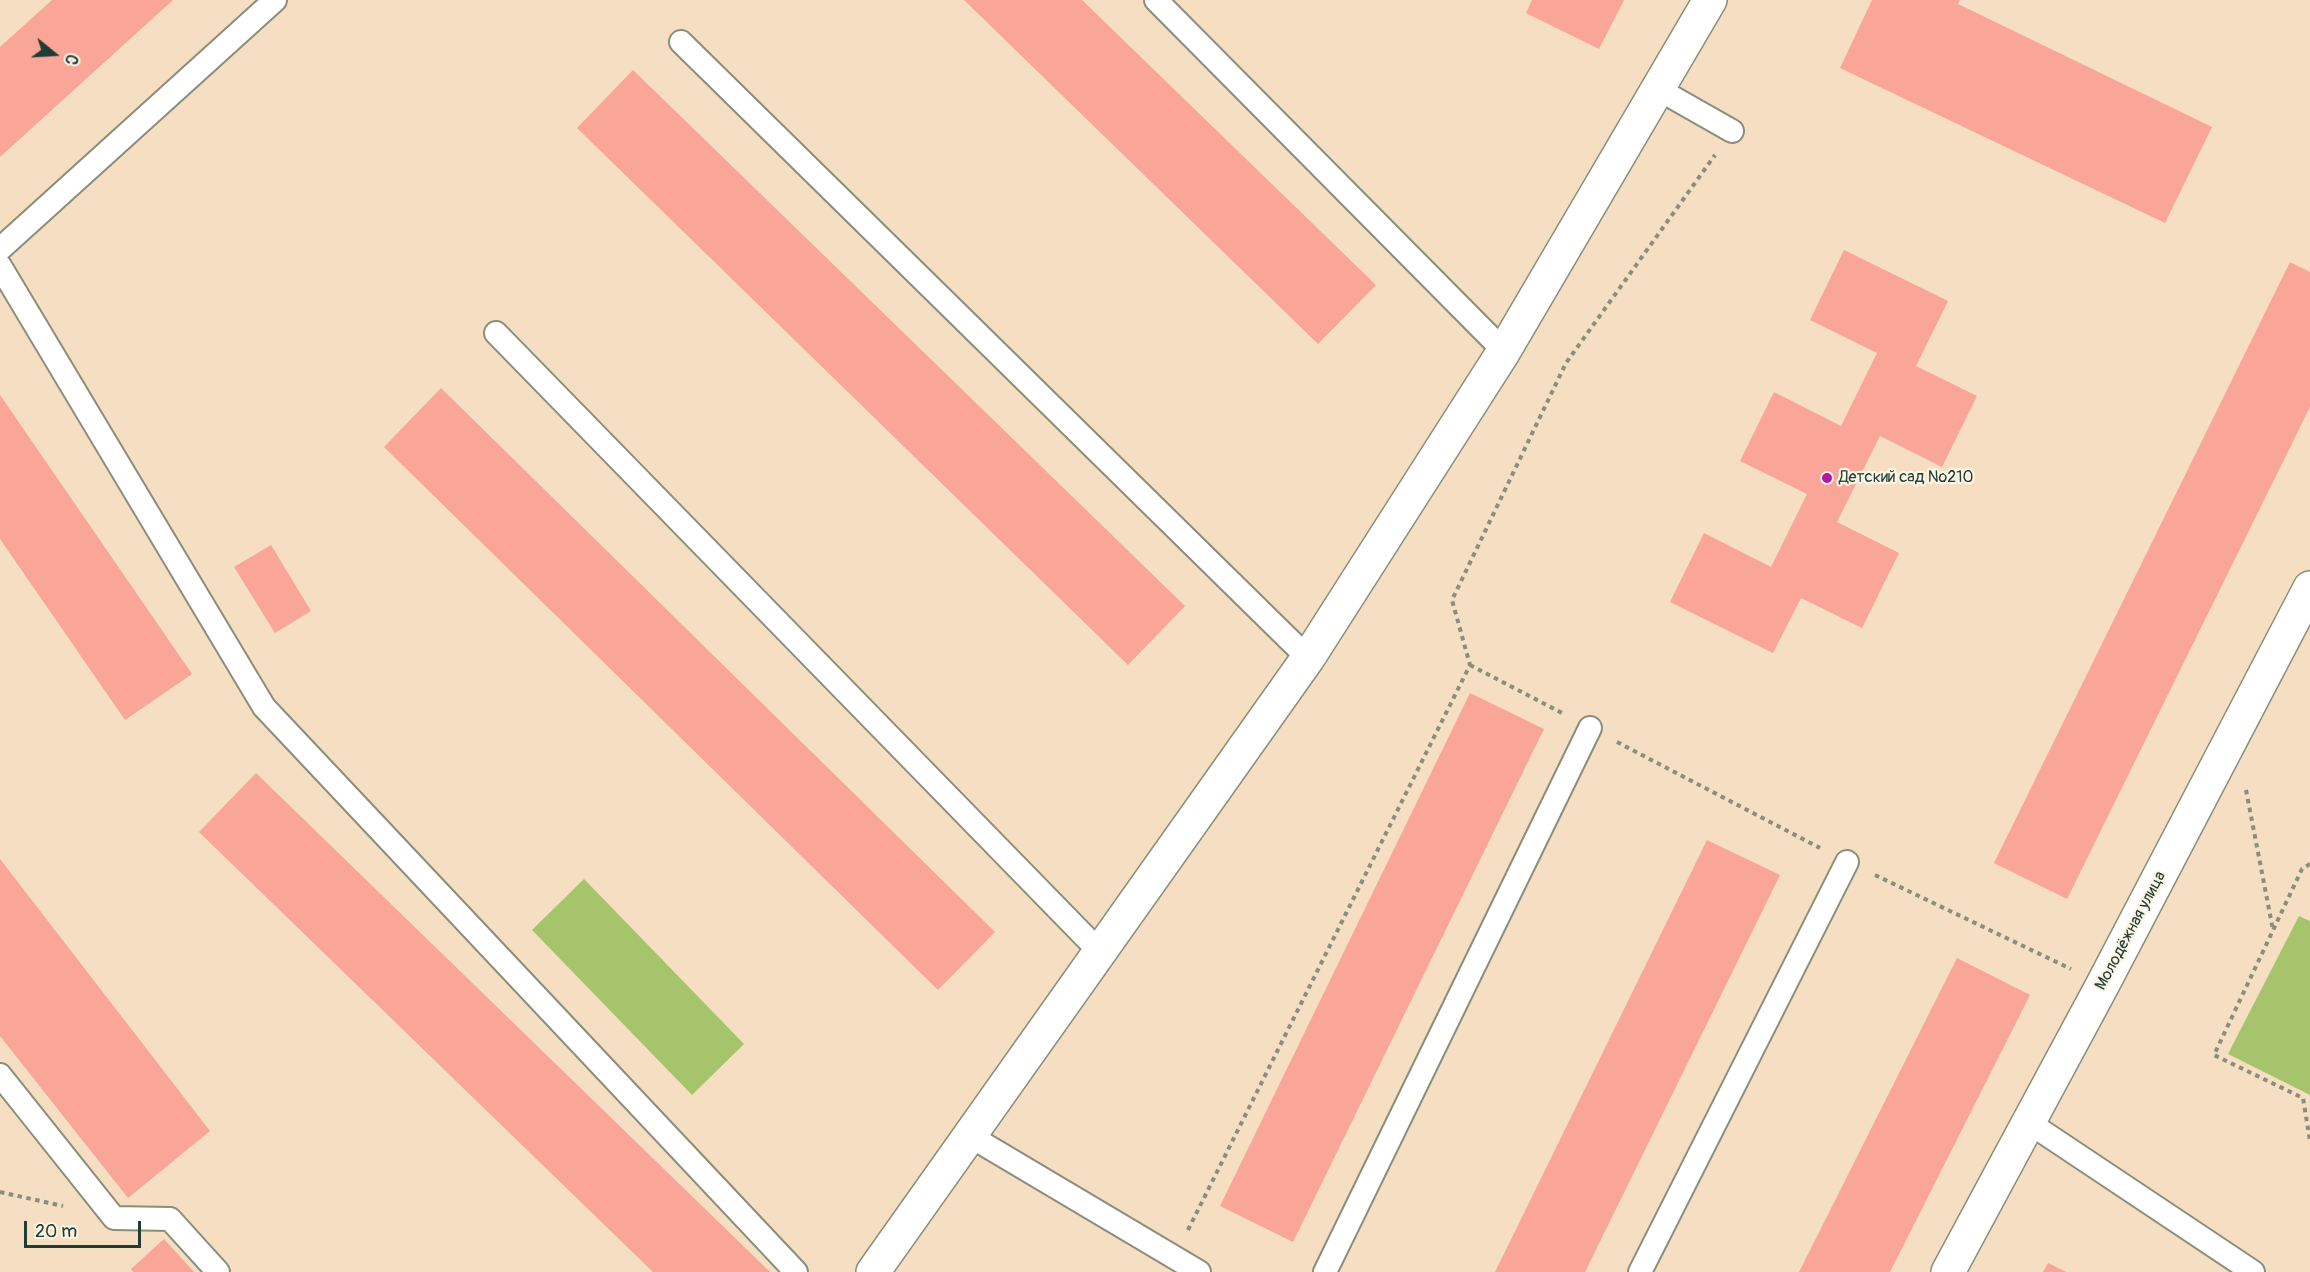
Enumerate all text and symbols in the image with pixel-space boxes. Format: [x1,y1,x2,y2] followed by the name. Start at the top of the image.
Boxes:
[24,24,84,84] north arrow
[60,52,82,67] text: С
[1839,468,1973,488] place label: Детский сад №210
[1820,471,1834,485] marker: Детский сад №210
[2092,868,2170,994] street label: Молодёжная улица
[27,1209,144,1247] scale bar
[35,1220,77,1243] text: 20 m

